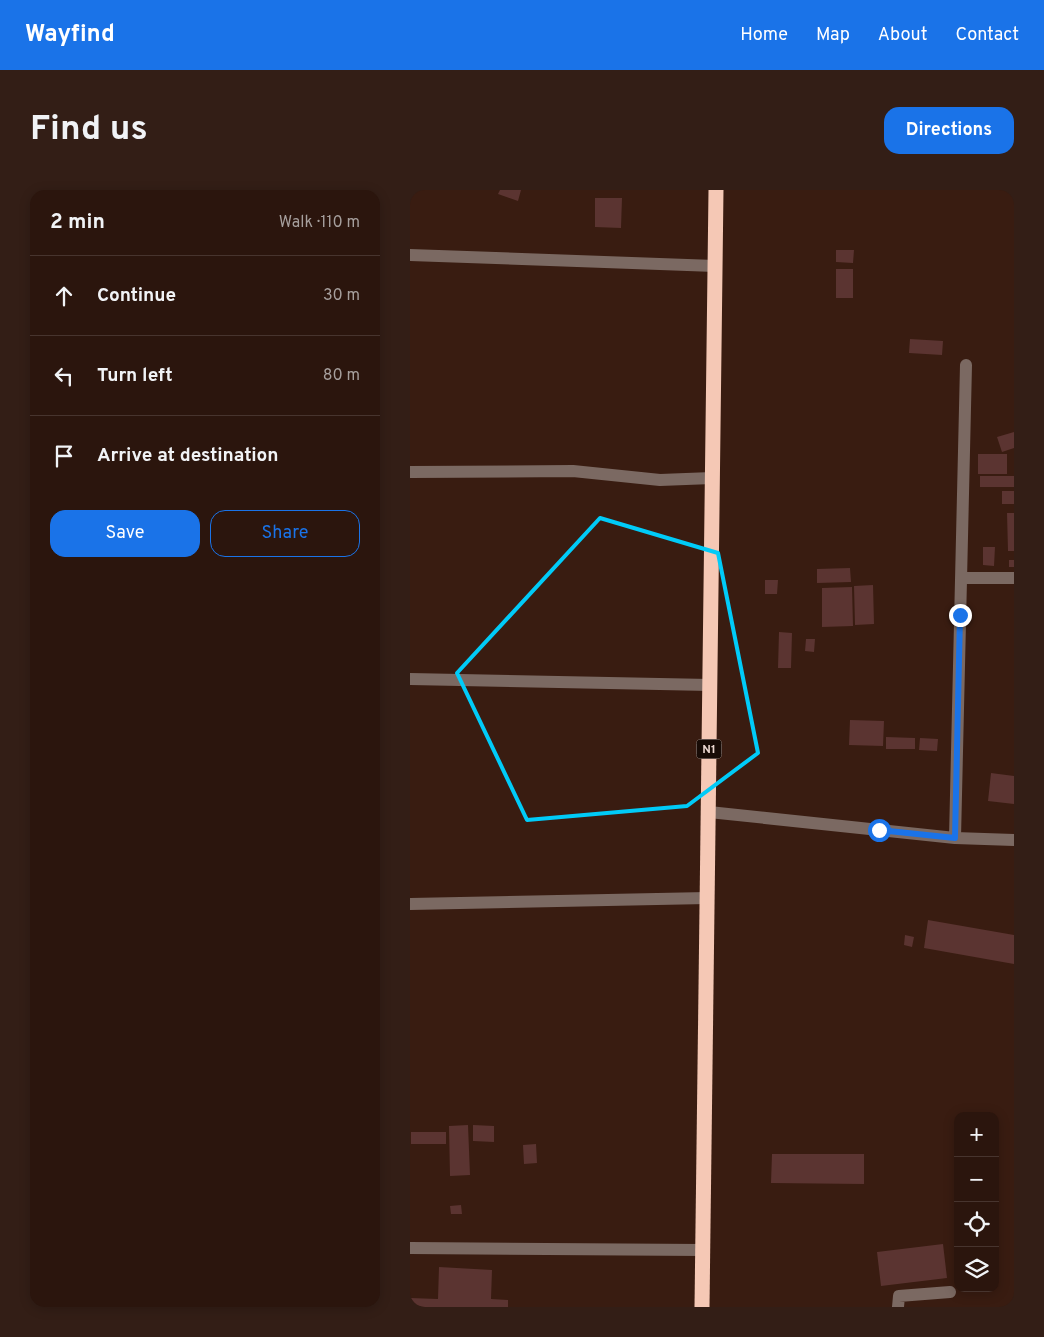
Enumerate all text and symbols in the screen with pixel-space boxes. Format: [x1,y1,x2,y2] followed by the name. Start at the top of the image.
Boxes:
[25,20,115,50] text: Wayfind
[740,24,788,47] text: Home
[816,24,850,47] text: Map
[878,24,927,47] text: About
[955,24,1019,47] text: Contact
[884,107,1014,154] button: Directions
[30,108,148,152] text: Find us
[50,209,105,236] text: 2 min
[279,213,360,233] text: Walk · 110 m
[50,282,78,310] icon: ahead
[97,284,176,308] text: Continue
[323,286,360,306] text: 30 m
[50,362,78,390] icon: left
[97,364,173,388] text: Turn left
[323,366,360,386] text: 80 m
[50,442,78,470] icon: arrive
[97,444,278,468] text: Arrive at destination
[50,510,200,557] button: Save
[210,510,360,557] button: Share
[949,604,972,627] route end
[696,740,722,758] road number: N1
[868,819,891,842] route start
[954,1112,999,1292] map controls
[954,1112,999,1157] button: +
[954,1157,999,1202] button: −
[954,1202,999,1247] button: locate
[954,1247,999,1292] button: layers

